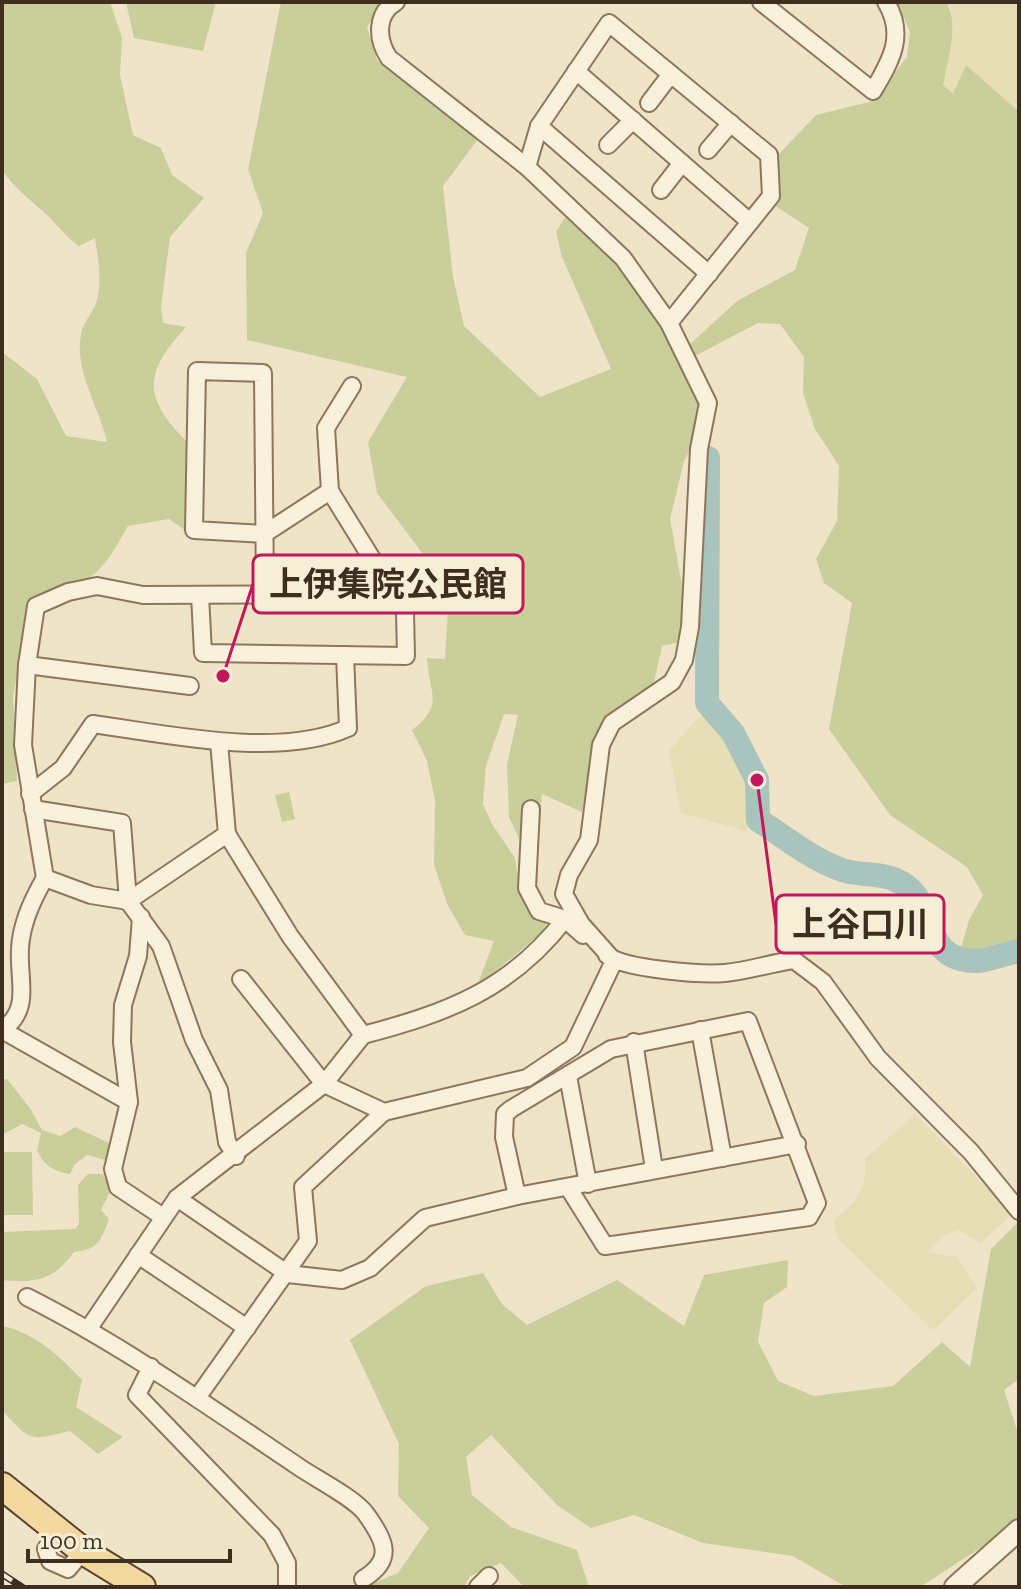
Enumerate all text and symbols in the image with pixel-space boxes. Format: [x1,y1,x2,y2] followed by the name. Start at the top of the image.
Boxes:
[253,555,523,613] callout: 上伊集院公民館
[269,564,507,605] text: 上伊集院公民館
[776,895,944,953] callout: 上谷口川
[792,904,928,945] text: 上谷口川
[28,1513,230,1563] scale bar
[40,1526,103,1555] text: 100 m

